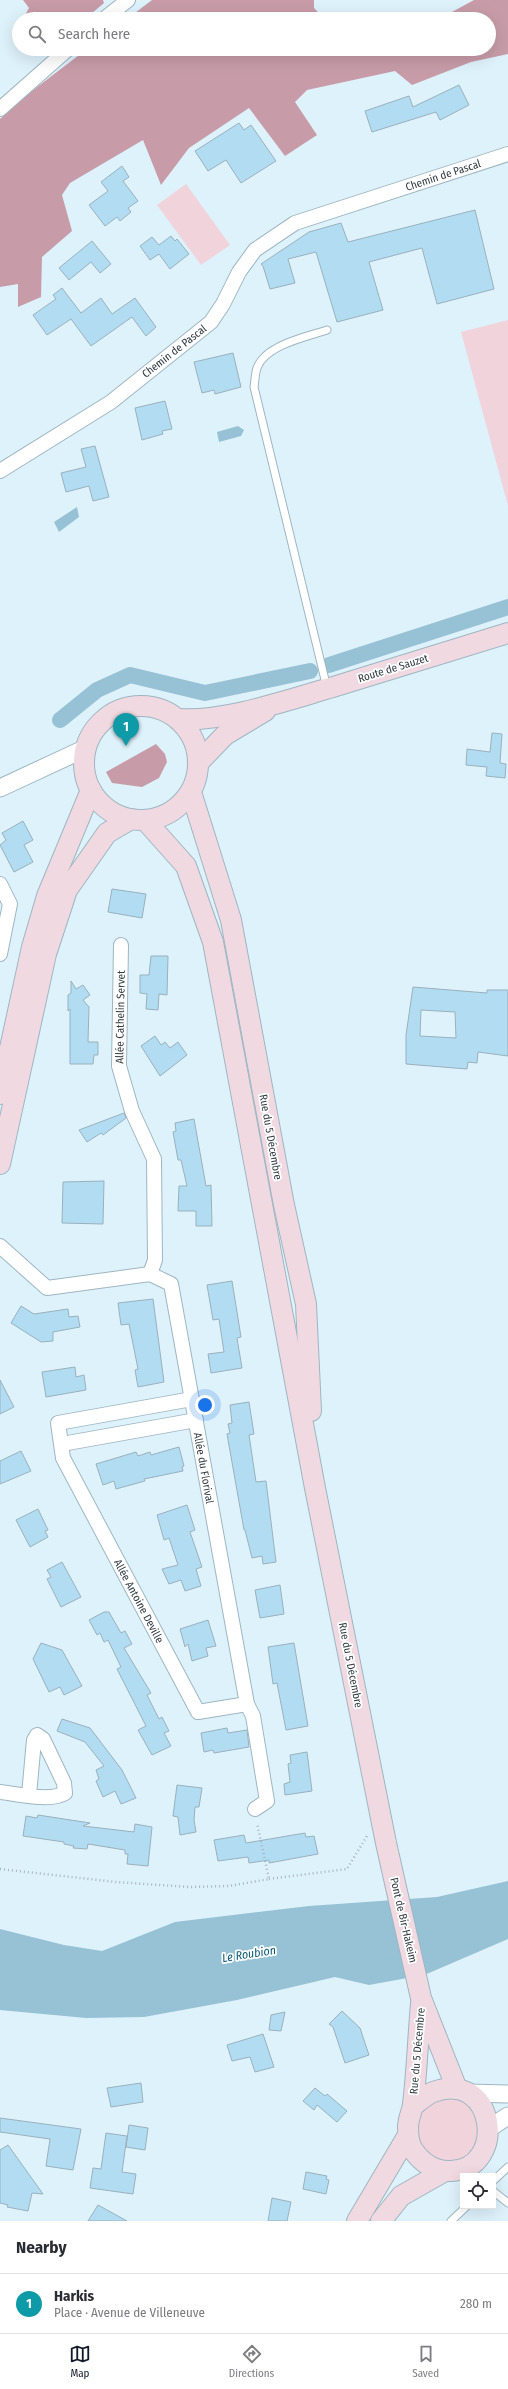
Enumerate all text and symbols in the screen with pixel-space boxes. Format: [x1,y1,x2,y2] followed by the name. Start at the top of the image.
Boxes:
[12,12,496,56] search box
[26,23,48,45] icon: search
[58,25,130,43] text: Search here
[404,157,482,194] street label: Chemin de Pascal
[139,322,209,381] street label: Chemin de Pascal
[357,652,430,685] street label: Route de Sauzet
[113,713,139,746] pin: 1
[113,970,128,1064] street label: Allée Cathelin Servet
[257,1093,284,1181] street label: Rue du 5 Décembre
[195,1395,215,1415] your location
[191,1431,216,1505] street label: Allée du Florival
[111,1557,166,1645] street label: Allée Antoine Deville
[336,1621,365,1709] street label: Rue du 5 Décembre
[387,1876,420,1964] street label: Pont de Bir-Hakeim
[221,1943,277,1965] water label: Le Roubion
[407,2007,428,2095] street label: Rue du 5 Décembre
[460,2173,496,2209] map controls
[460,2173,496,2209] button: locate
[16,2237,67,2258] text: Nearby
[54,2287,94,2305] text: Harkis
[26,2296,32,2311] text: 1
[460,2296,492,2311] text: 280 m
[54,2305,205,2320] text: Place · Avenue de Villeneuve
[69,2343,91,2380] tab: Map
[229,2343,274,2380] tab: Directions
[412,2343,439,2380] tab: Saved

